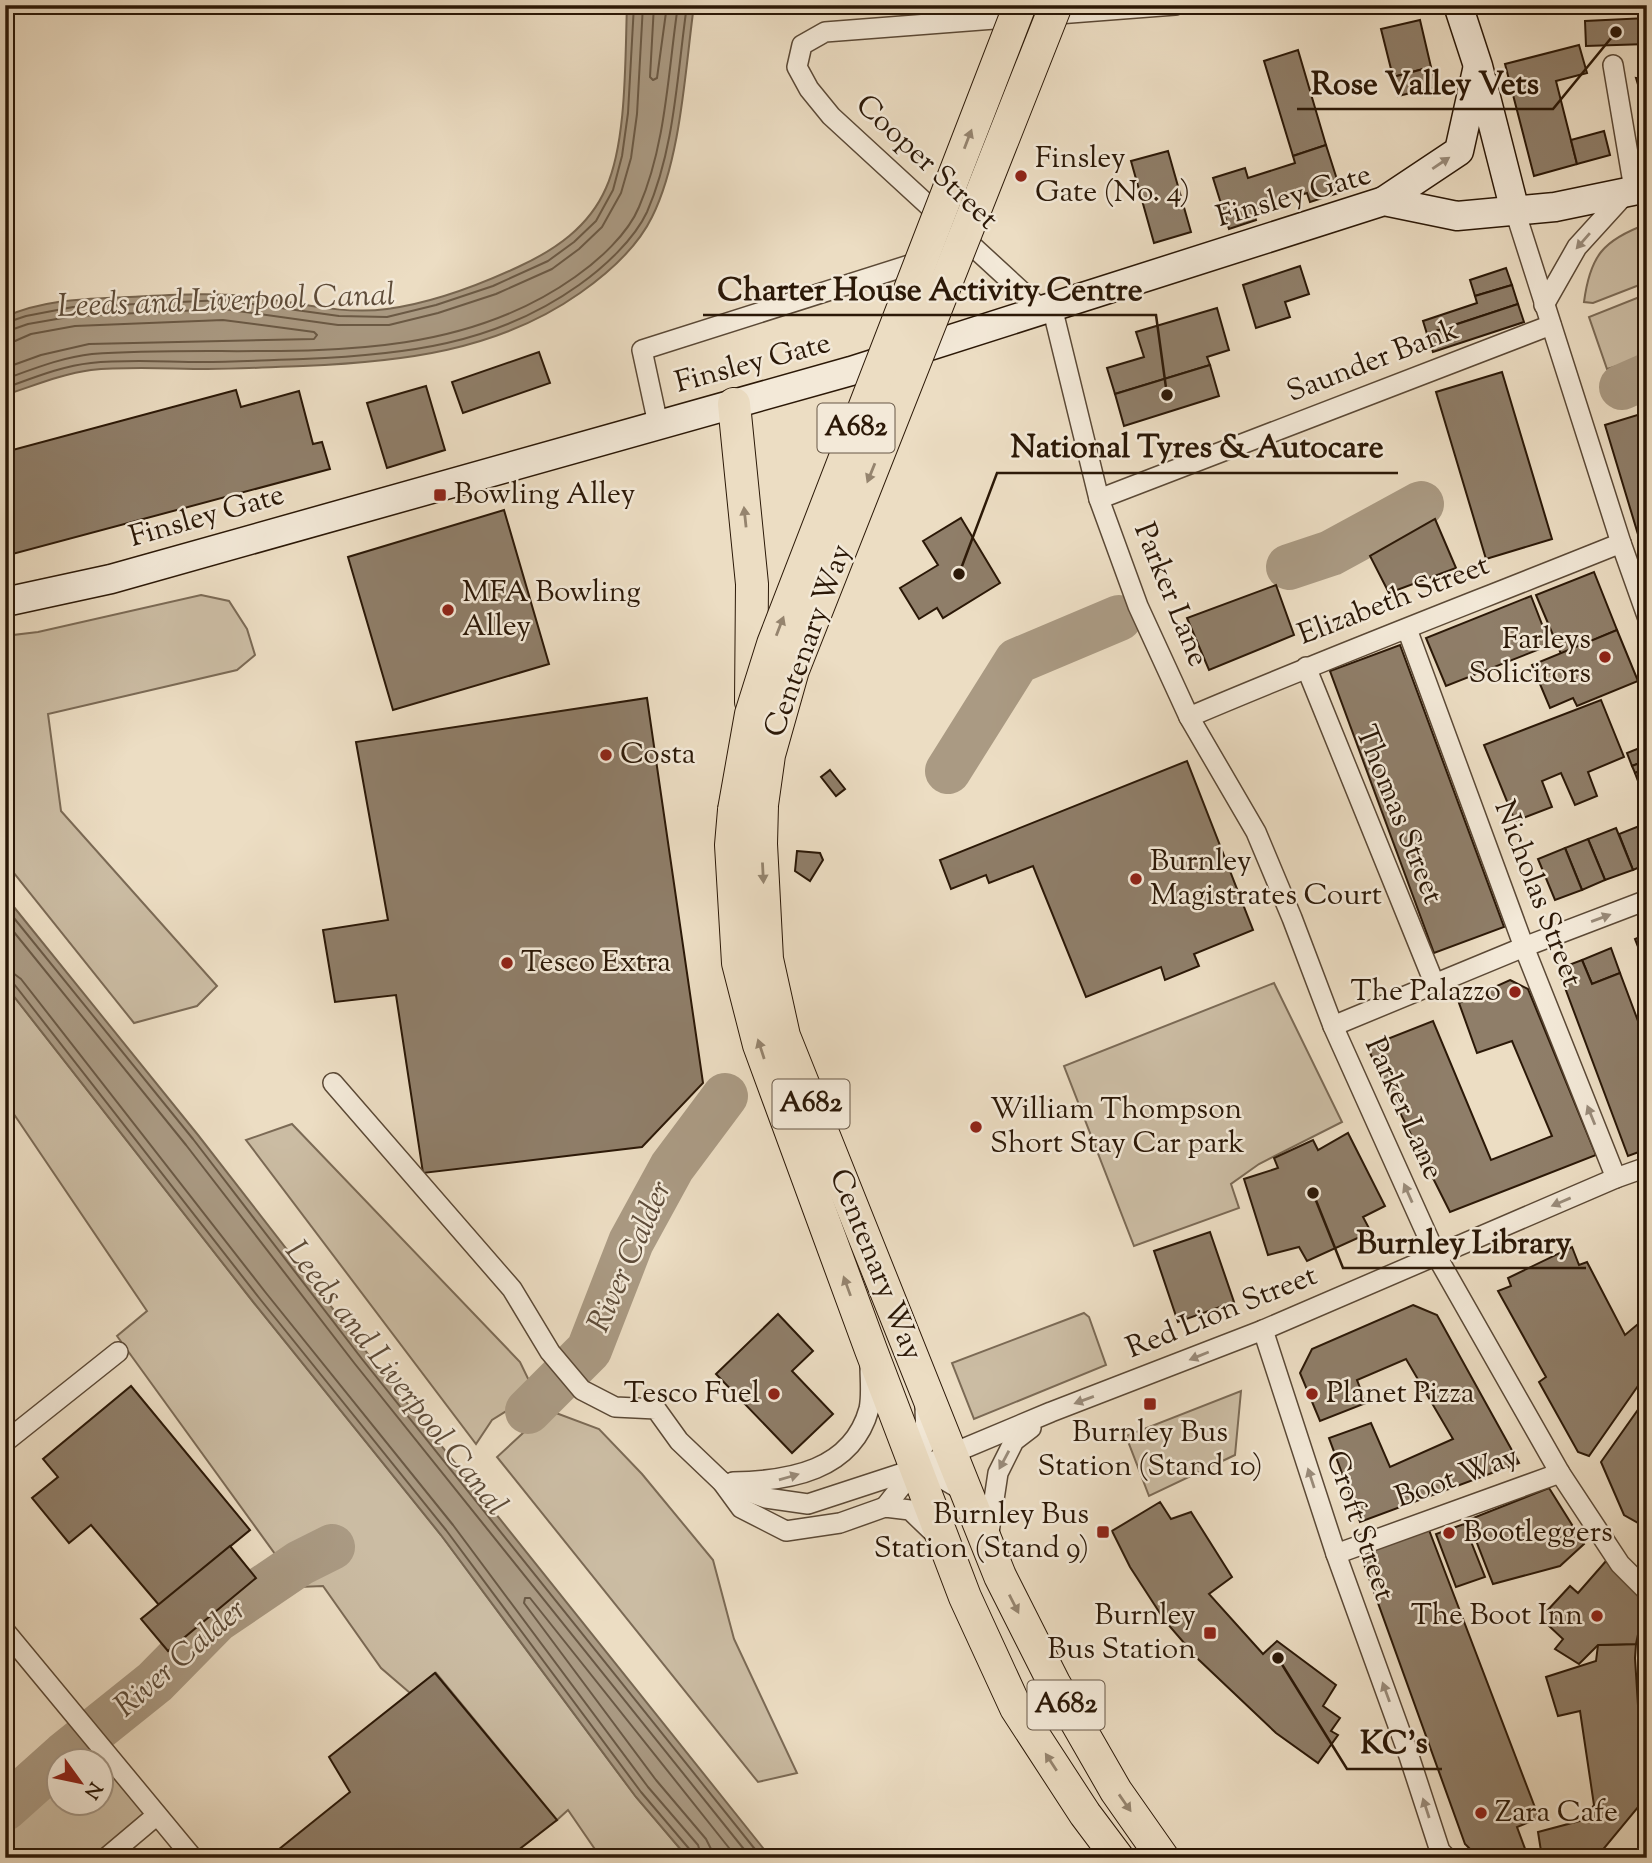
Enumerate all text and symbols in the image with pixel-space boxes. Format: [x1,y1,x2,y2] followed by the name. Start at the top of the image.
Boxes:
[1297,56,1553,109] callout: Rose Valley Vets
[1311,63,1539,109] text: Rose Valley Vets
[845,85,1007,241] street label: Cooper Street
[963,129,974,150] one-way arrow
[1035,138,1190,215] place label: Finsley Gate (No. 4)
[1211,154,1377,240] street label: Finsley Gate
[1432,156,1450,170] one-way arrow
[1013,168,1029,184] marker: Finsley Gate (No. 4)
[1575,232,1591,250] one-way arrow
[703,262,1156,315] callout: Charter House Activity Centre
[717,269,1143,315] text: Charter House Activity Centre
[56,273,396,331] water label: Leeds and Liverpool Canal
[1281,309,1465,415] street label: Saunder Bank
[670,323,836,405] street label: Finsley Gate
[818,404,894,452] road number: A682
[997,420,1398,473] callout: National Tyres & Autocare
[1010,426,1384,472] text: National Tyres & Autocare
[866,462,877,483] one-way arrow
[124,474,290,560] street label: Finsley Gate
[454,474,635,517] place label: Bowling Alley
[432,487,448,503] marker: Bowling Alley
[739,505,750,527] one-way arrow
[1122,517,1218,673] street label: Parker Lane
[754,538,864,744] street label: Centenary Way
[1292,545,1496,657] street label: Elizabeth Street
[462,572,641,649] place label: MFA Bowling Alley
[440,602,456,618] marker: MFA Bowling Alley
[774,615,785,636] one-way arrow
[1468,619,1591,696] place label: Farleys Solicitors
[1597,649,1613,665] marker: Farleys Solicitors
[1343,719,1453,911] street label: Thomas Street
[620,734,696,777] place label: Costa
[598,747,614,763] marker: Costa
[1482,794,1592,994] street label: Nicholas Street
[1150,841,1382,918] place label: Burnley Magistrates Court
[757,862,768,884] one-way arrow
[1128,871,1144,887] marker: Burnley Magistrates Court
[1590,913,1611,924] one-way arrow
[521,942,671,985] place label: Tesco Extra
[499,955,515,971] marker: Tesco Extra
[1351,971,1501,1014] place label: The Palazzo
[1507,984,1523,1000] marker: The Palazzo
[1352,1031,1454,1187] street label: Parker Lane
[756,1039,766,1060] one-way arrow
[772,1080,850,1128] road number: A682
[990,1089,1245,1166] place label: William Thompson Short Stay Car park
[1586,1104,1597,1125] one-way arrow
[968,1119,984,1135] marker: William Thompson Short Stay Car park
[817,1163,933,1367] street label: Centenary Way
[577,1174,685,1340] water label: River Calder
[1402,1183,1414,1203] one-way arrow
[1550,1197,1571,1208] one-way arrow
[1343,1215,1586,1268] callout: Burnley Library
[1356,1222,1572,1268] text: Burnley Library
[273,1231,517,1527] water label: Leeds and Liverpool Canal
[1120,1255,1324,1371] street label: Red Lion Street
[841,1276,852,1297] one-way arrow
[1189,1350,1210,1361] one-way arrow
[624,1373,760,1416] place label: Tesco Fuel
[1326,1373,1475,1416] place label: Planet Pizza
[766,1386,782,1402] marker: Tesco Fuel
[1304,1386,1320,1402] marker: Planet Pizza
[1073,1395,1094,1406] one-way arrow
[1142,1396,1158,1412] marker: Burnley Bus Station (Stand 10)
[1037,1412,1263,1489] place label: Burnley Bus Station (Stand 10)
[1389,1436,1525,1520] street label: Boot Way
[1313,1445,1405,1607] street label: Croft Street
[998,1450,1010,1470] one-way arrow
[1305,1467,1315,1488] one-way arrow
[779,1471,800,1481] one-way arrow
[874,1494,1089,1571] place label: Burnley Bus Station (Stand 9)
[1463,1512,1613,1555] place label: Bootleggers
[1095,1524,1111,1540] marker: Burnley Bus Station (Stand 9)
[1441,1525,1457,1541] marker: Bootleggers
[105,1589,257,1729] water label: River Calder
[1009,1594,1020,1614] one-way arrow
[1047,1595,1196,1672] place label: Burnley Bus Station
[1411,1595,1583,1638] place label: The Boot Inn
[1589,1608,1605,1624] marker: The Boot Inn
[1202,1625,1218,1641] marker: Burnley Bus Station
[1028,1680,1104,1730] road number: A682
[1380,1682,1391,1703] one-way arrow
[1347,1716,1442,1769] callout: KC's
[1360,1722,1428,1768] text: KC's
[46,1748,116,1818] north arrow
[1044,1752,1057,1771] one-way arrow
[77,1776,108,1804] text: N
[1495,1792,1618,1835] place label: Zara Cafe
[1117,1794,1131,1812] one-way arrow
[1420,1797,1431,1818] one-way arrow
[1473,1805,1489,1821] marker: Zara Cafe

